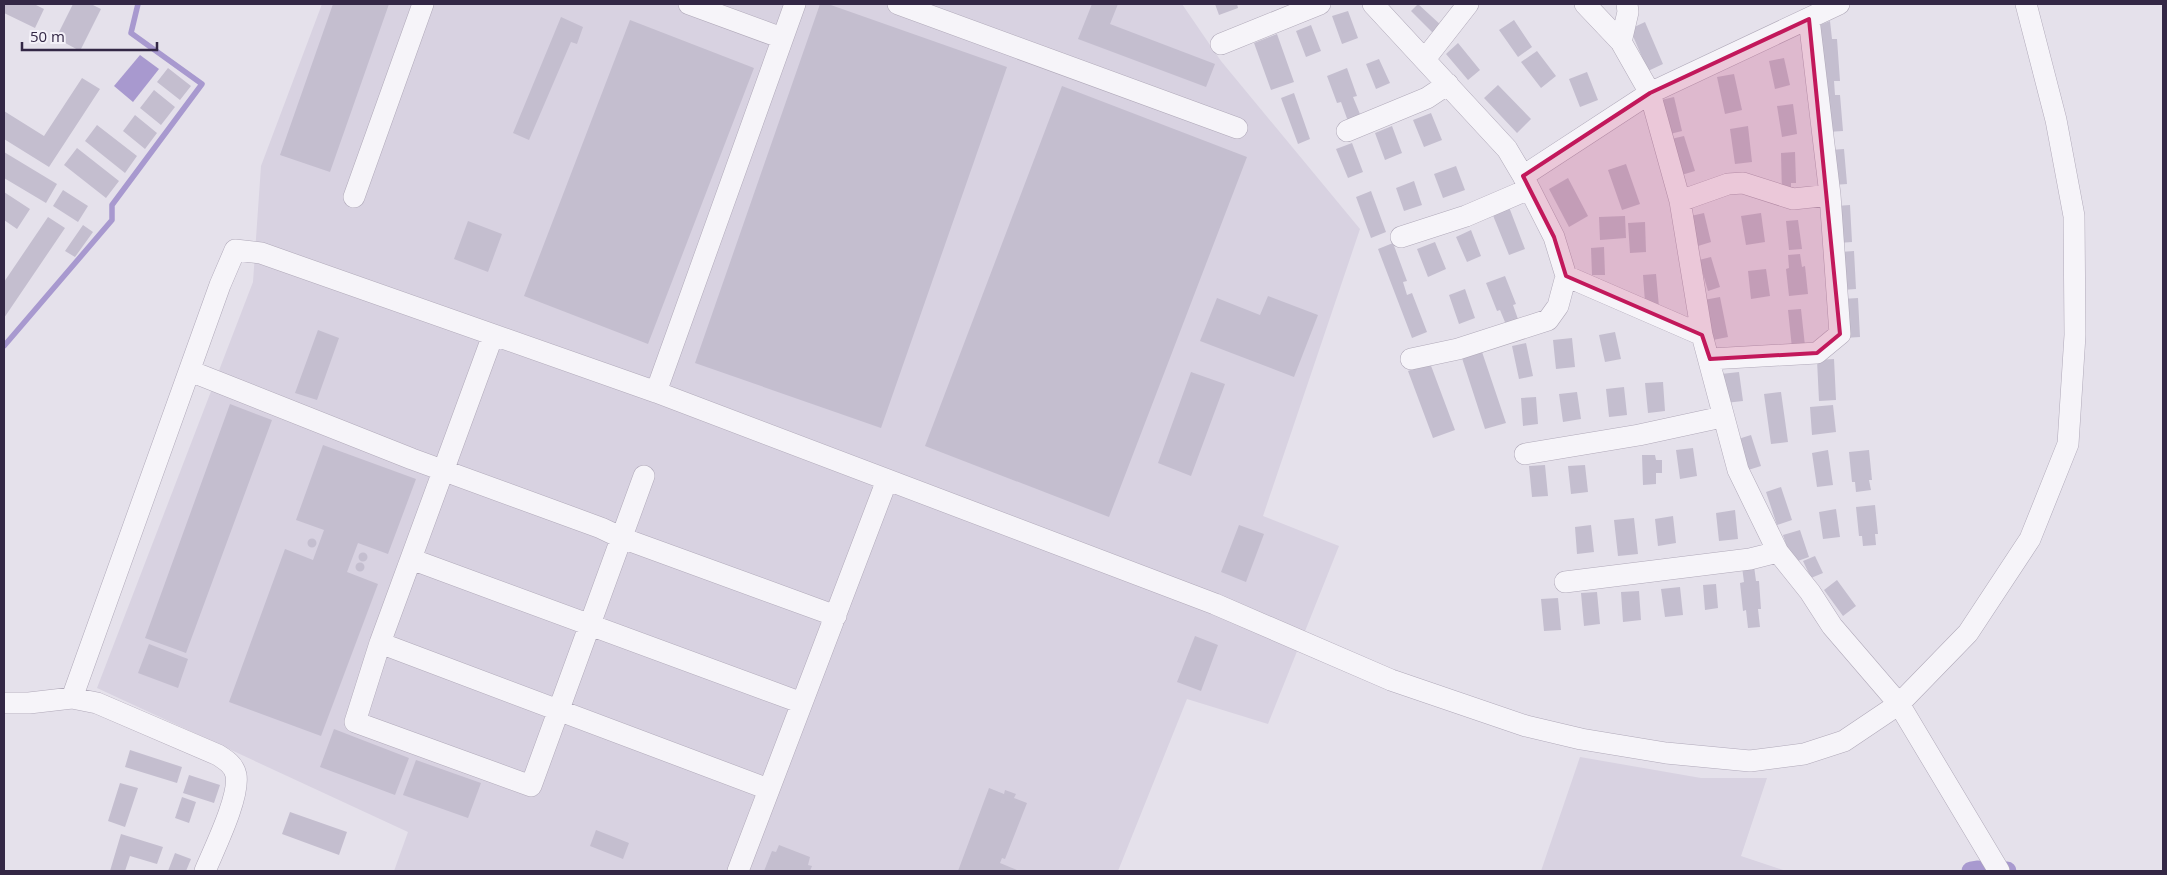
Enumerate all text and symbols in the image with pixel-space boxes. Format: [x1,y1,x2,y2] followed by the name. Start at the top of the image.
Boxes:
[22,20,158,52] scale bar
[30,26,65,46] text: 50 m

